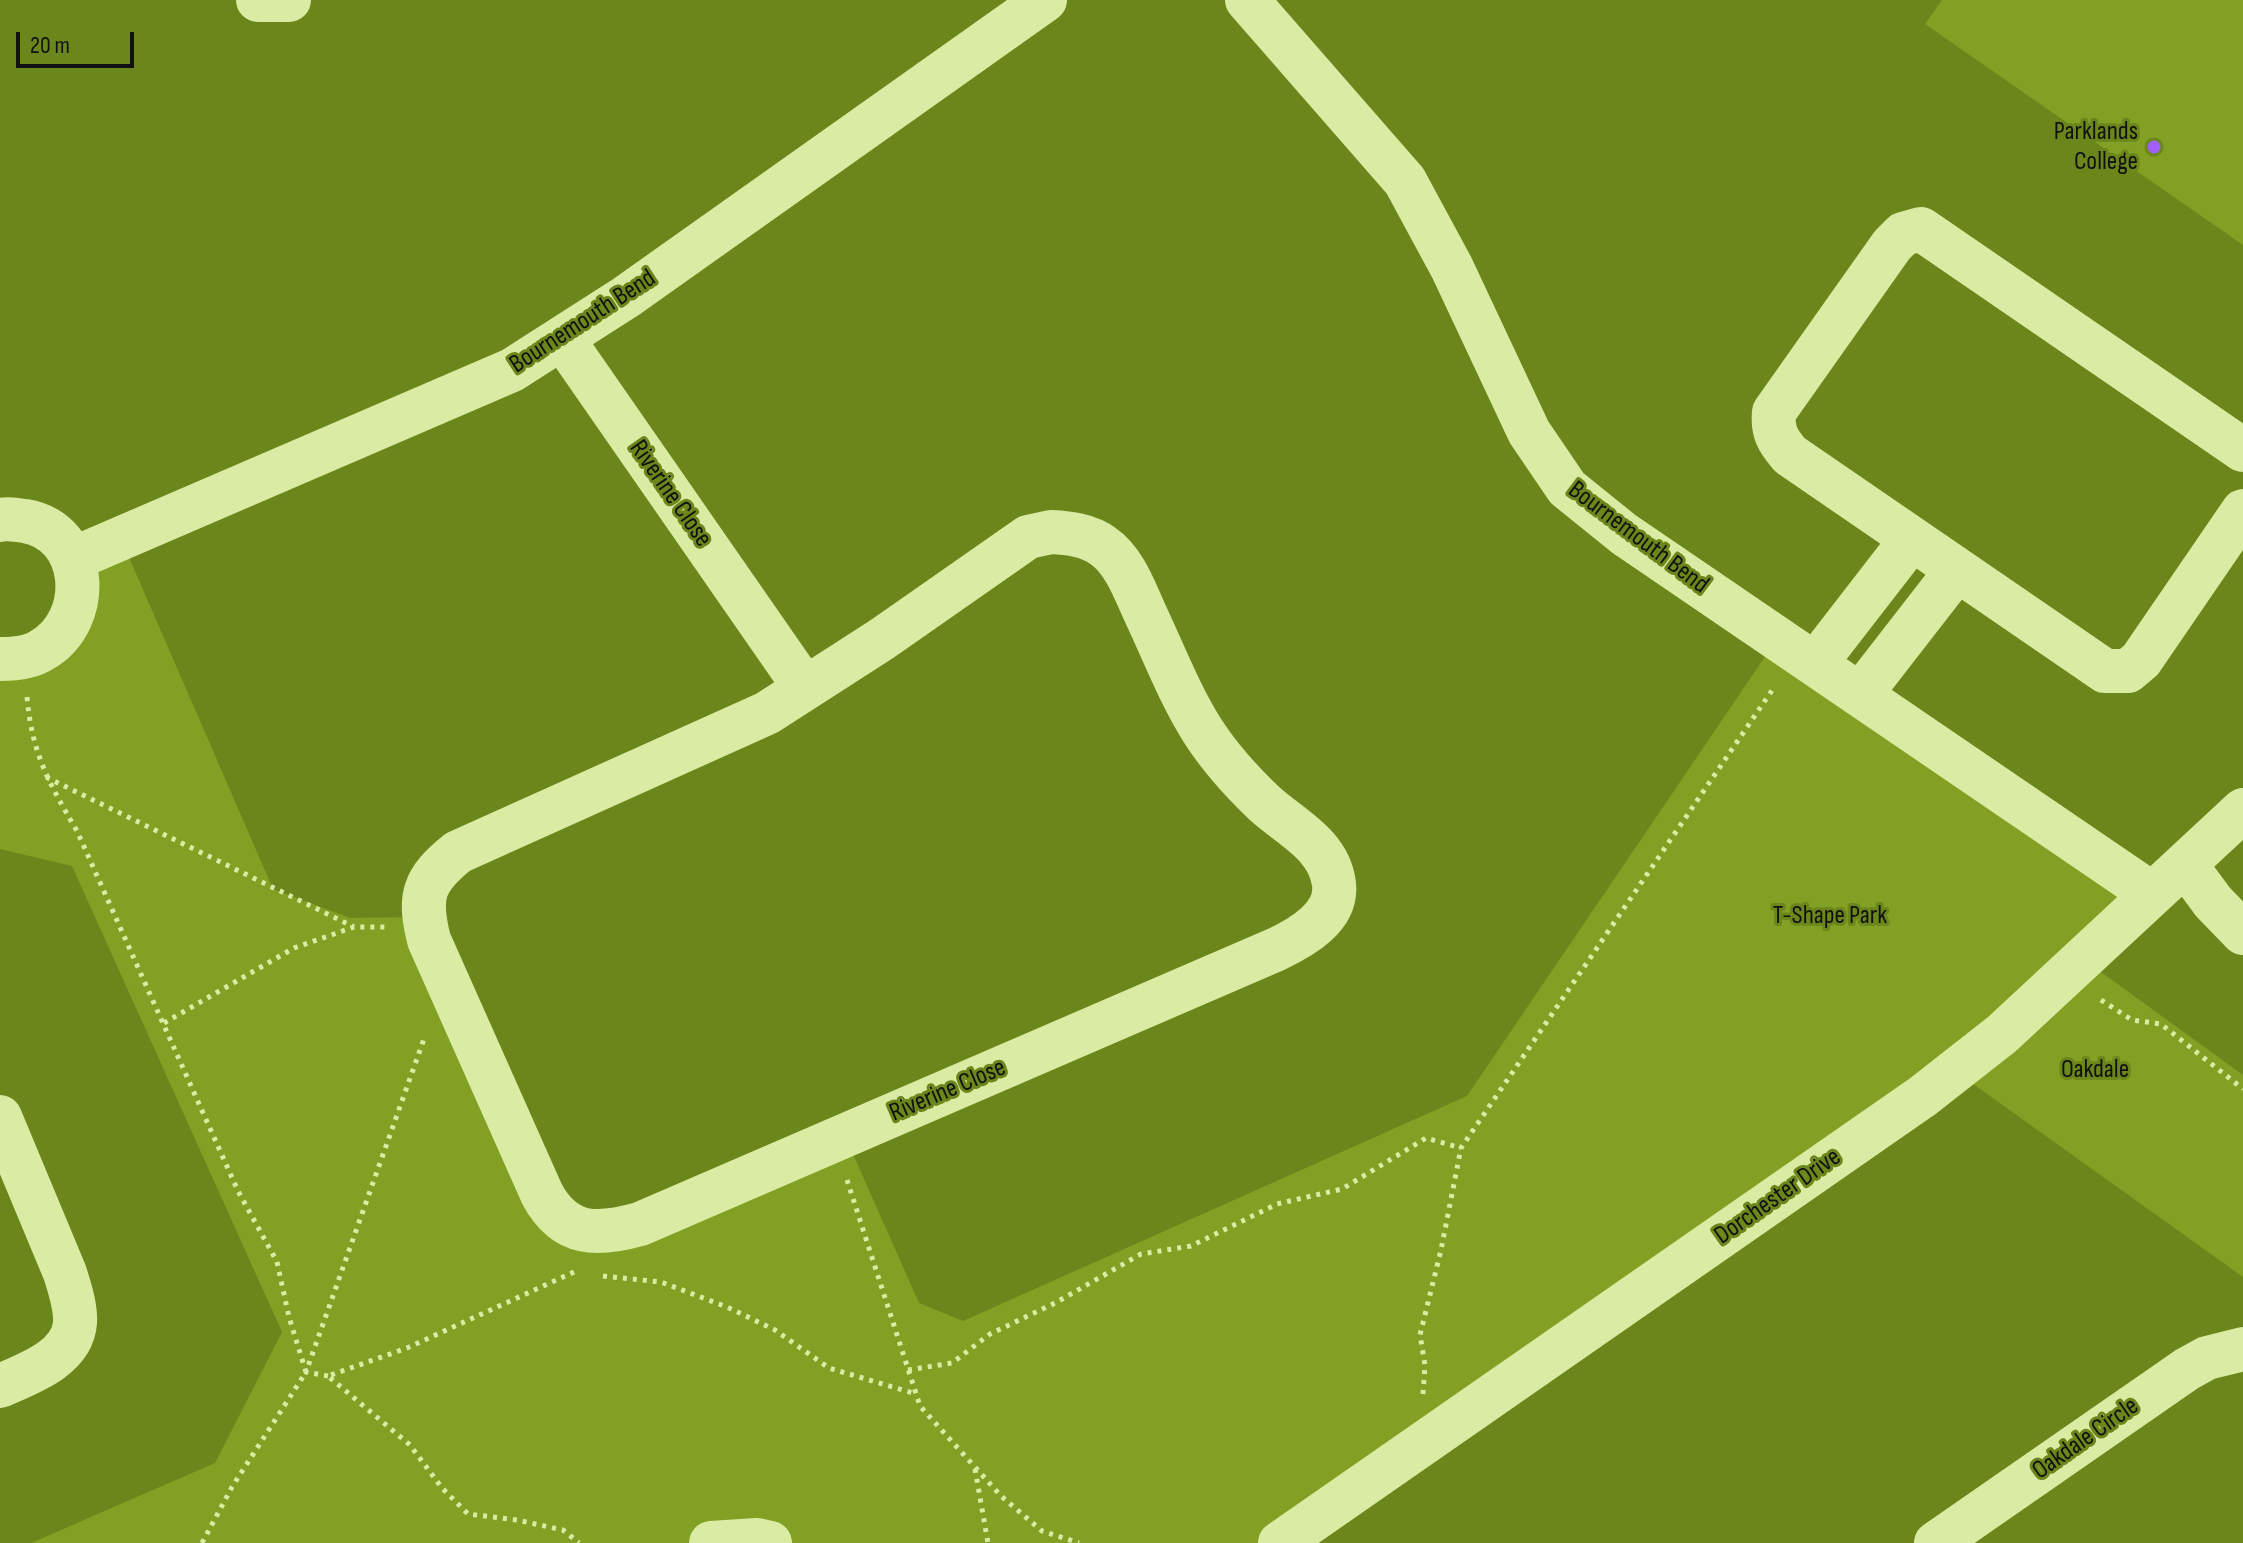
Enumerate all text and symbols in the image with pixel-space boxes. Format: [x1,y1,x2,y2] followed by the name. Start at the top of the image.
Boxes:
[20,16,138,66] scale bar
[30,31,70,60] text: 20 m
[2054,116,2138,178] place label: Parklands College
[2145,138,2163,156] marker: Parklands College
[504,263,662,381] street label: Bournemouth Bend
[622,435,718,553] street label: Riverine Close
[1562,475,1714,601] street label: Bournemouth Bend
[1773,900,1887,932] park label: T-Shape Park
[885,1053,1011,1129] street label: Riverine Close
[2061,1054,2129,1086] park label: Oakdale
[1709,1142,1847,1252] street label: Dorchester Drive
[2027,1391,2145,1487] street label: Oakdale Circle

